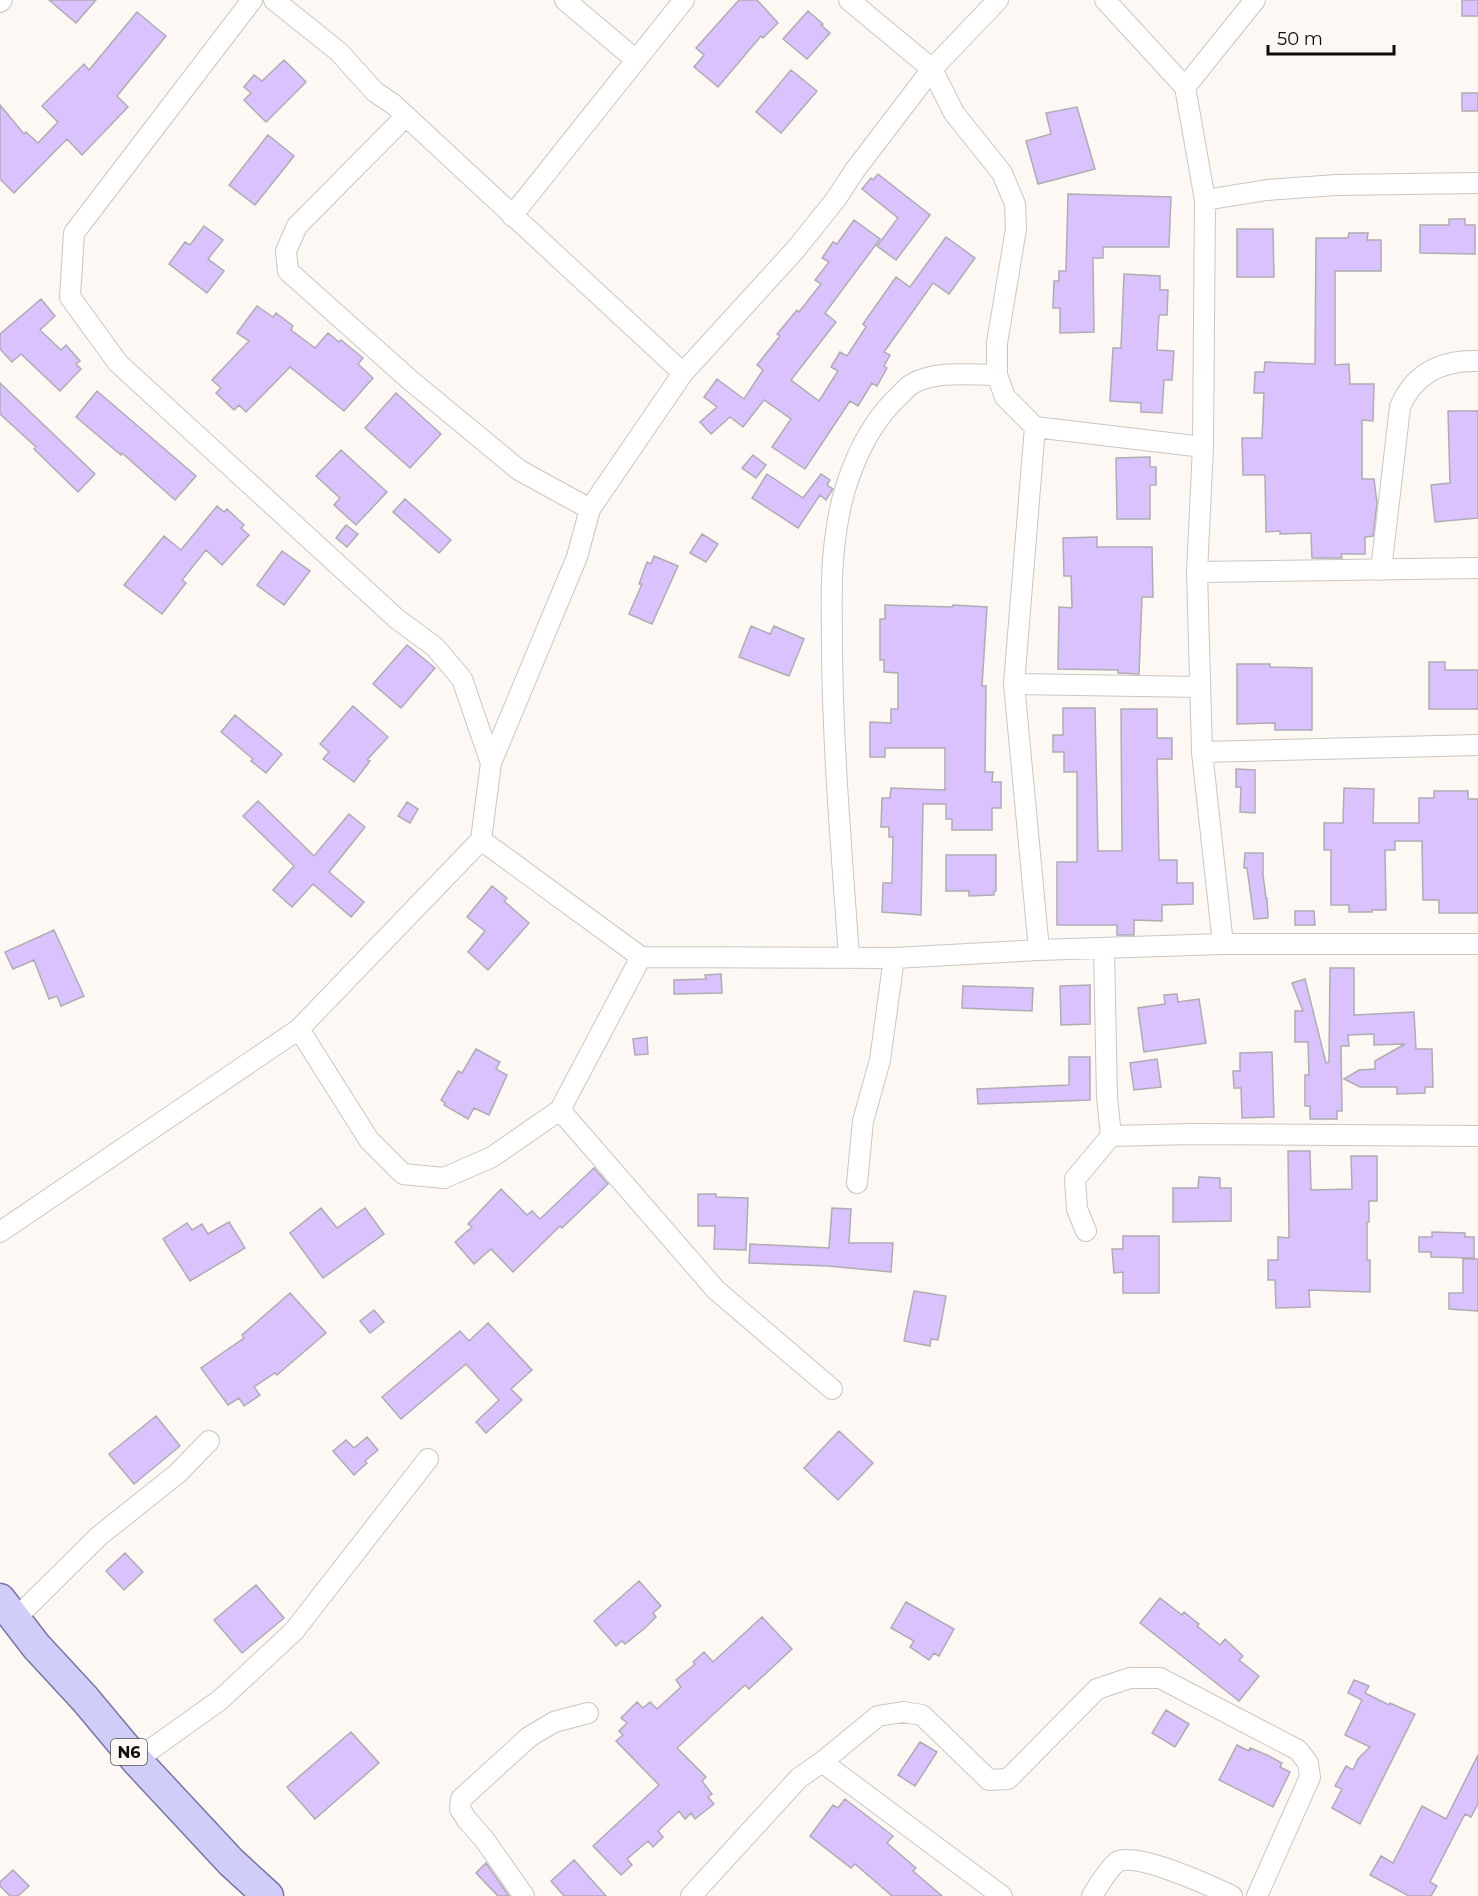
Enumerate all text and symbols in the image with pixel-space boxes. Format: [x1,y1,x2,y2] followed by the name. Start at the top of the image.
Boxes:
[1268,18,1394,56] scale bar
[1277,28,1323,50] text: 50 m
[111,1739,147,1765] road number: N6

